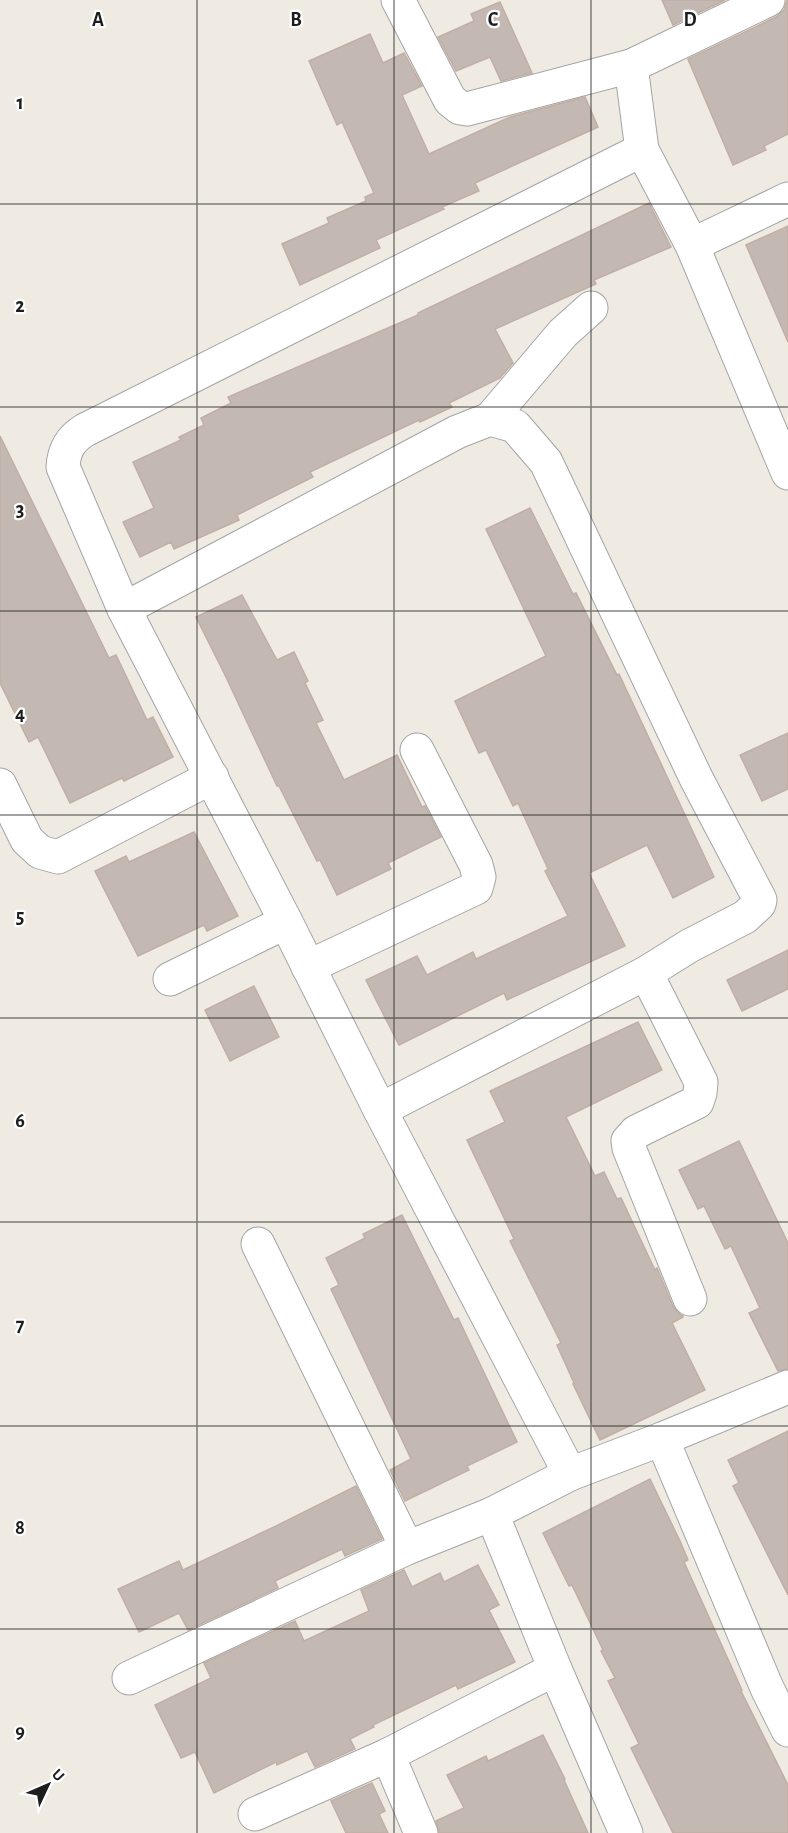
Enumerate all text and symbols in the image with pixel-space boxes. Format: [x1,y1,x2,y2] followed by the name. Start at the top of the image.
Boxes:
[92,10,104,30] text: A
[290,10,302,30] text: B
[488,10,499,30] text: C
[683,10,697,30] text: D
[16,93,24,113] text: 1
[15,296,25,316] text: 2
[16,500,24,520] text: 3
[15,704,25,724] text: 4
[16,907,24,927] text: 5
[15,1111,25,1131] text: 6
[16,1315,25,1335] text: 7
[15,1518,25,1538] text: 8
[15,1722,25,1742] text: 9
[18,1755,78,1815] north arrow
[49,1766,67,1785] text: U

